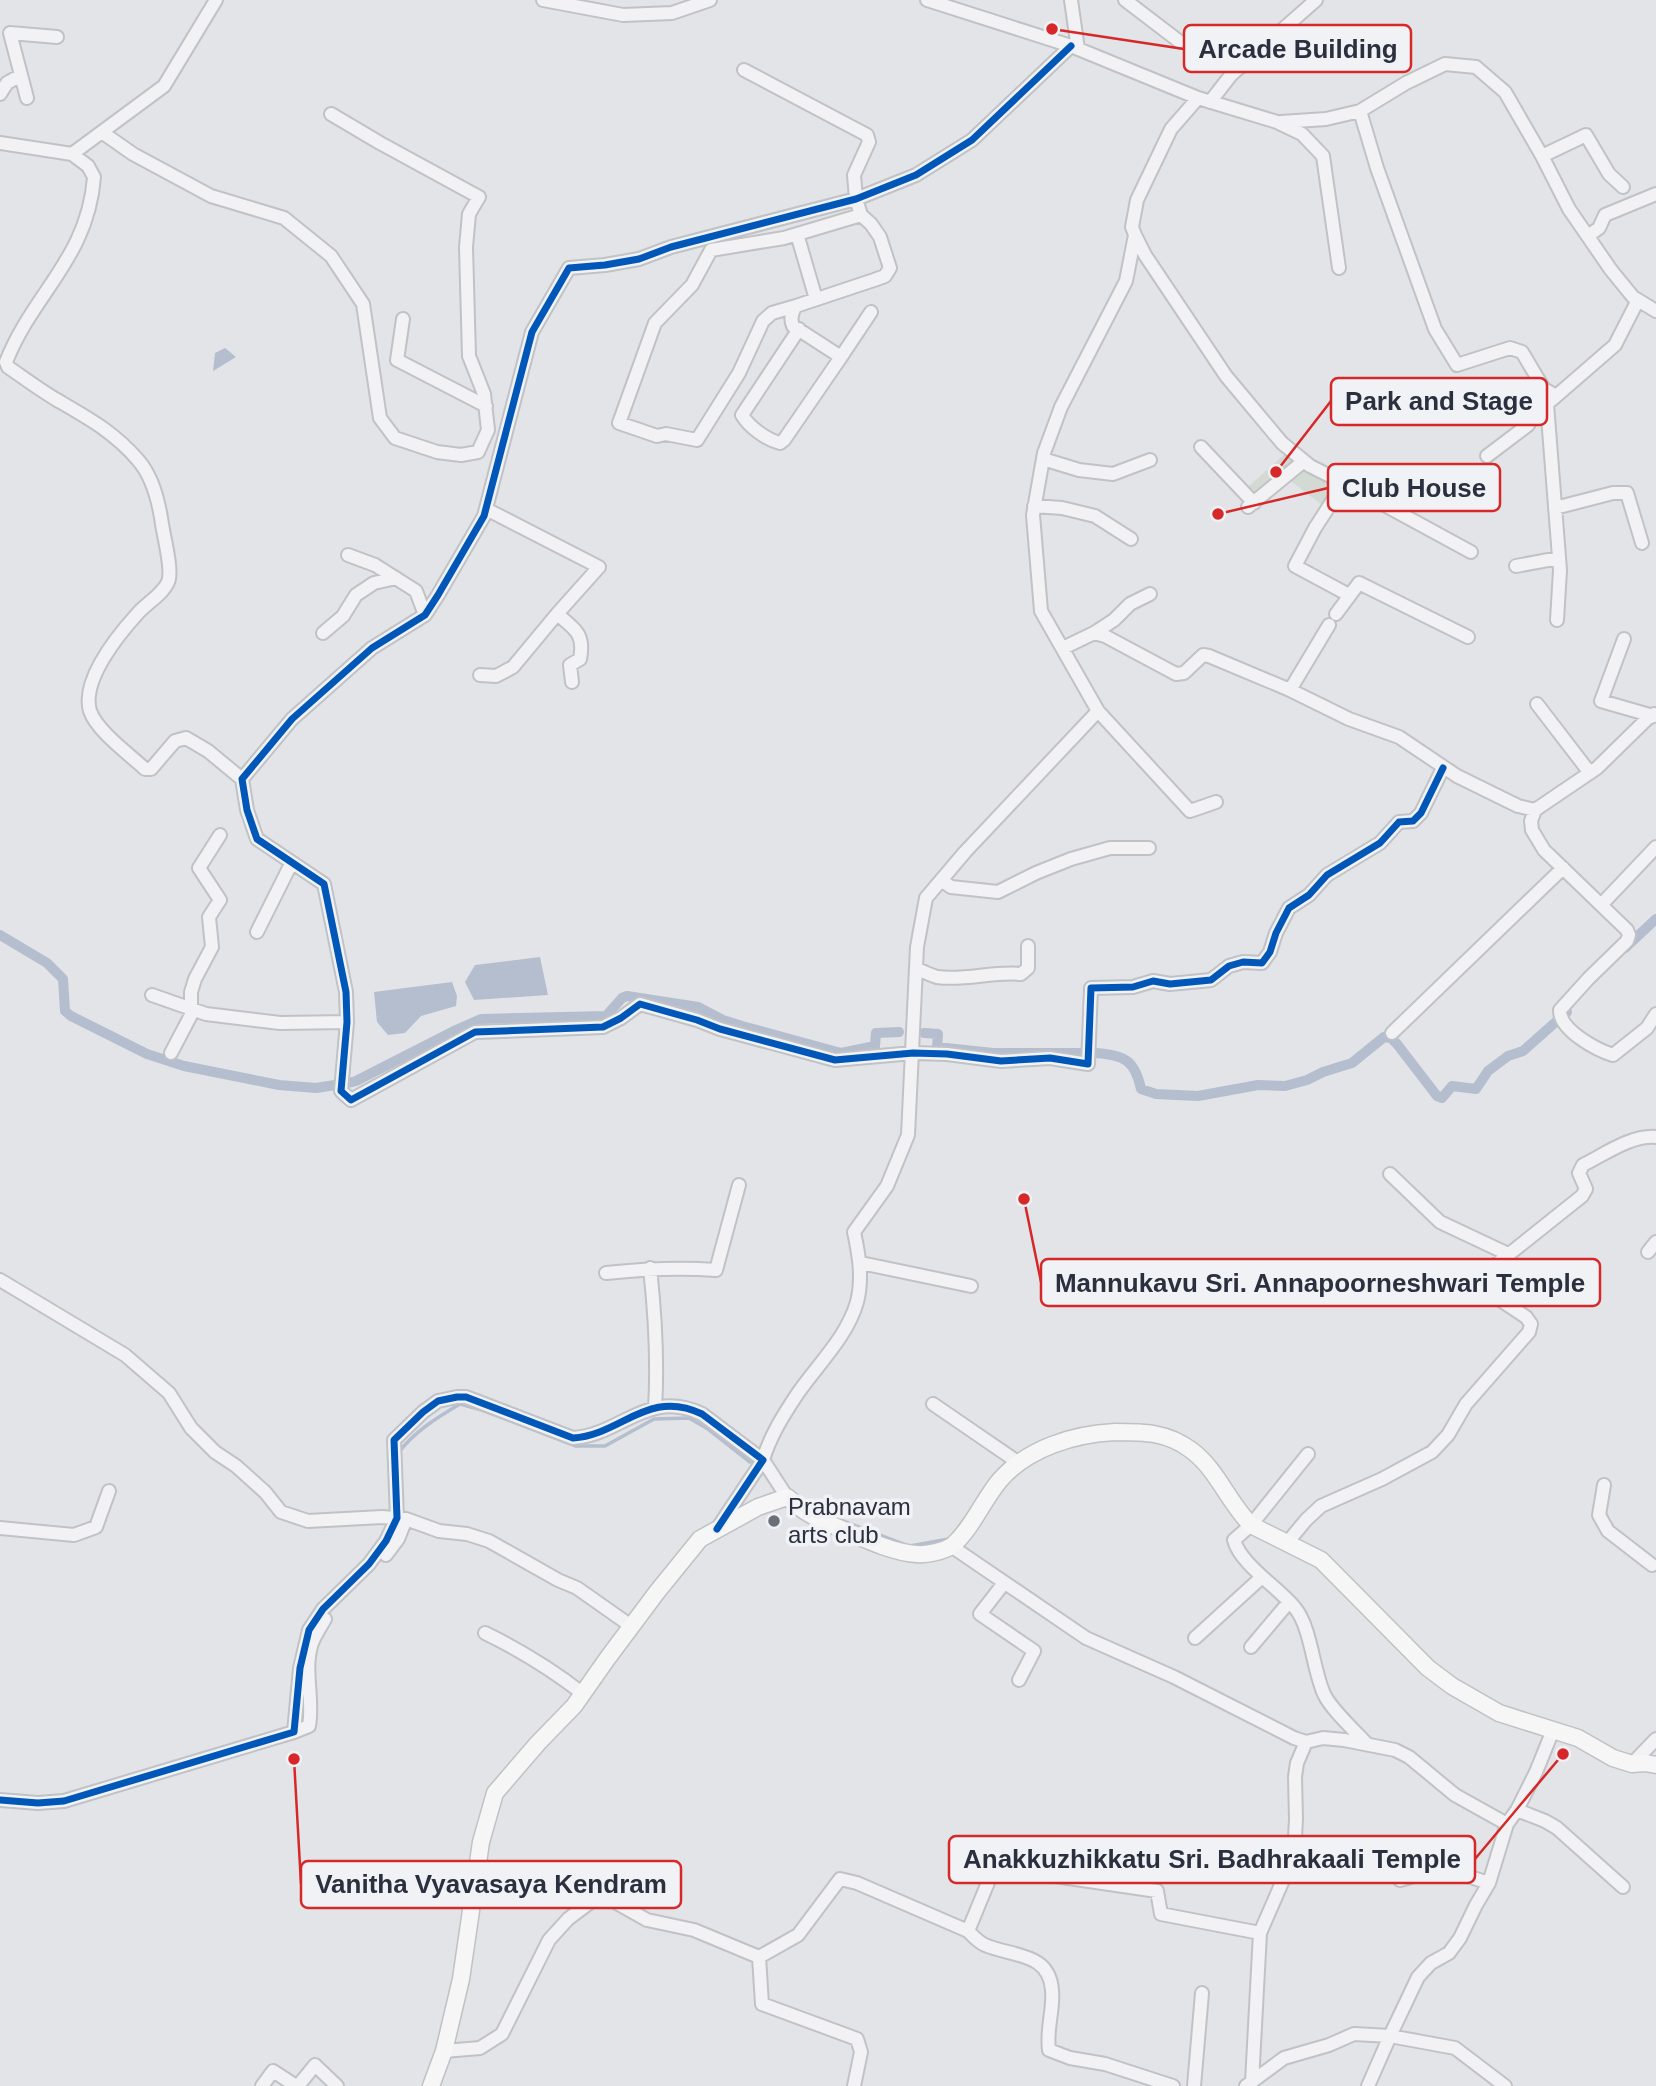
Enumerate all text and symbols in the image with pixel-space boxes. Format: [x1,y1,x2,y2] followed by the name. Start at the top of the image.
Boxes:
[1184,25,1411,72] callout: Arcade Building
[1198,34,1398,64] text: Arcade Building
[1331,378,1547,425] callout: Park and Stage
[1345,386,1533,416] text: Park and Stage
[1328,464,1500,511] callout: Club House
[1342,473,1486,503] text: Club House
[1041,1259,1600,1306] callout: Mannukavu Sri. Annapoorneshwari Temple
[1055,1268,1585,1298] text: Mannukavu Sri. Annapoorneshwari Temple
[788,1493,911,1548] place label: Prabnavam arts club
[766,1513,782,1529] marker: Prabnavam arts club
[949,1836,1475,1883] callout: Anakkuzhikkatu Sri. Badhrakaali Temple
[963,1844,1461,1874] text: Anakkuzhikkatu Sri. Badhrakaali Temple
[301,1861,681,1908] callout: Vanitha Vyavasaya Kendram
[315,1869,667,1899] text: Vanitha Vyavasaya Kendram

